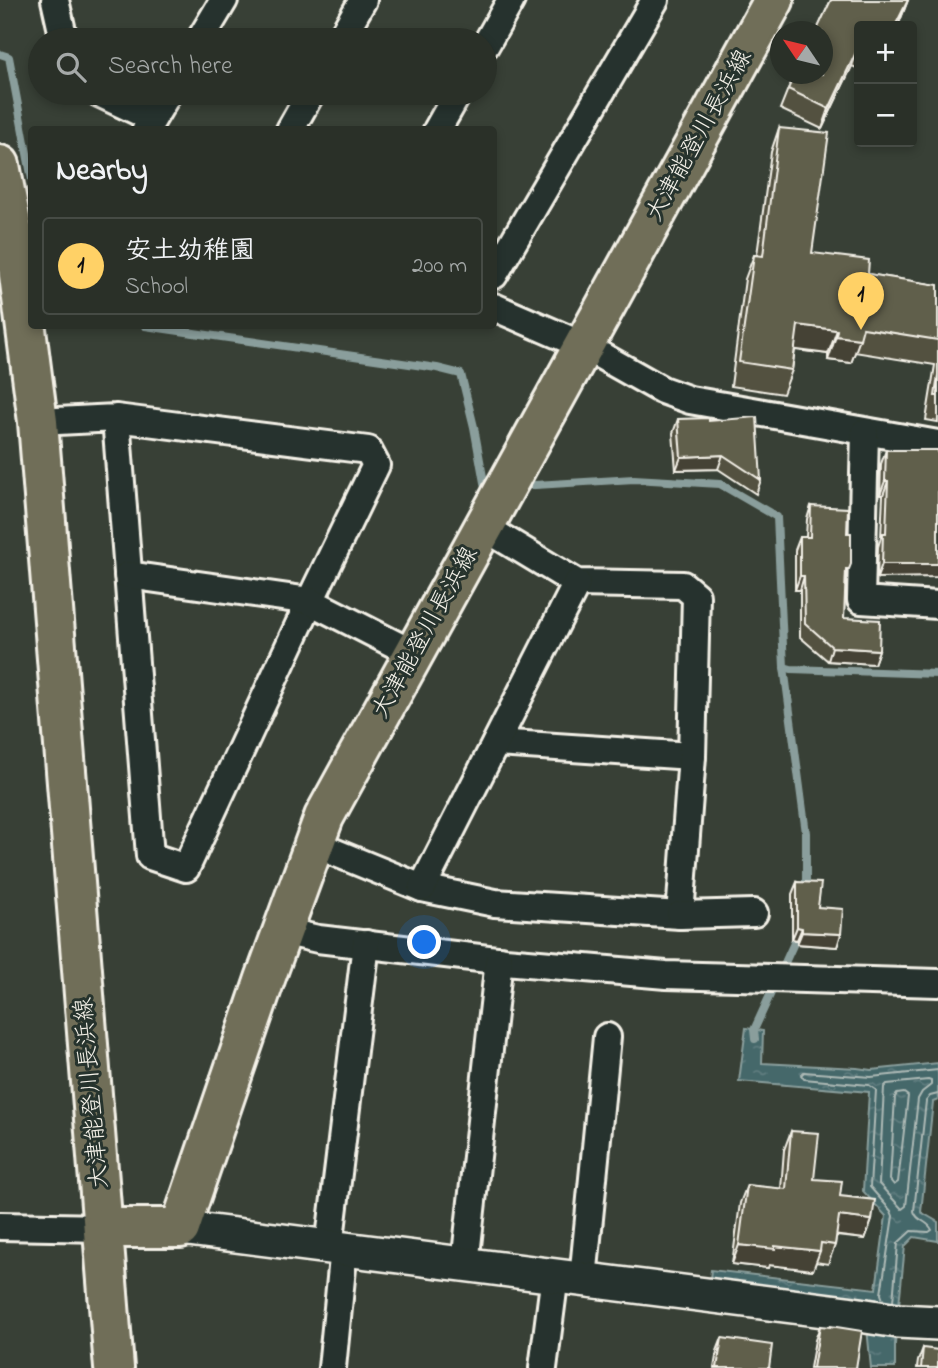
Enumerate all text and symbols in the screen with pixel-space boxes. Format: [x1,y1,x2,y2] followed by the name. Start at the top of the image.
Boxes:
[770,21,833,84] north arrow
[854,21,917,147] map controls
[854,21,917,84] button: +
[28,28,497,105] search box
[638,44,762,228] street label: 大津能登川長浜線
[52,48,90,86] icon: search
[108,48,233,86] text: Search here
[854,84,917,147] button: −
[56,150,148,194] text: Nearby
[125,233,255,271] text: 安土幼稚園
[77,250,85,283] text: 1
[412,250,467,283] text: 200 m
[125,271,188,304] text: School
[838,272,884,330] pin: 1
[364,541,488,725] street label: 大津能登川長浜線
[407,925,441,959] your location
[67,996,119,1190] street label: 大津能登川長浜線

